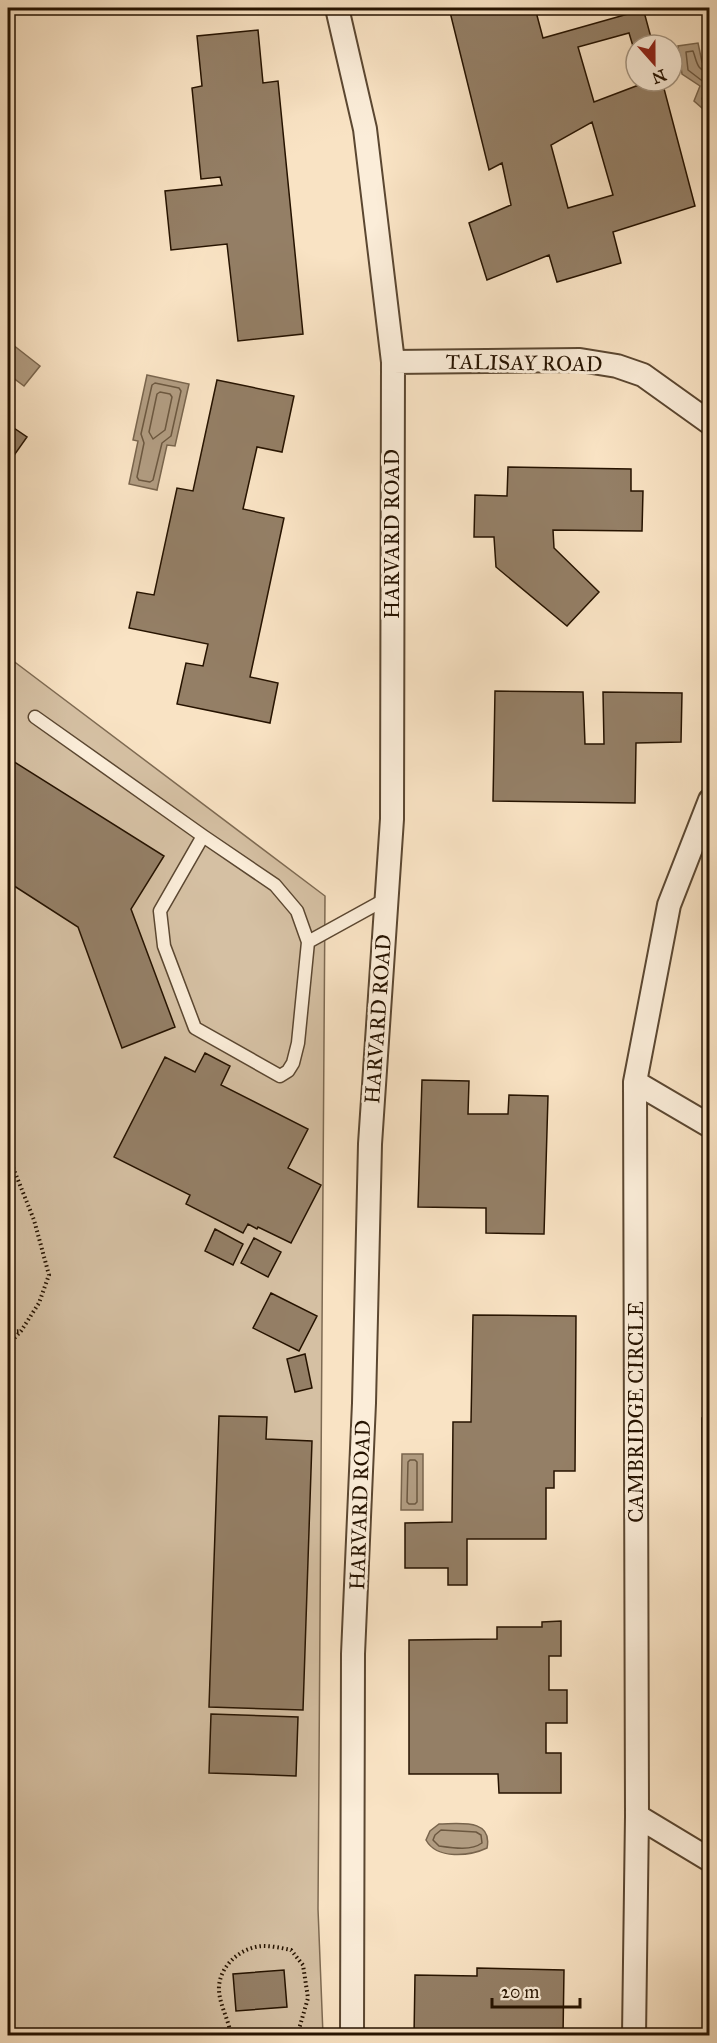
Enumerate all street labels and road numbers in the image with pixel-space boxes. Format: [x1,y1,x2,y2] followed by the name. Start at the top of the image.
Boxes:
[445,349,603,377] street label: TALISAY ROAD
[379,449,405,619] street label: HARVARD ROAD
[359,933,397,1105] street label: HARVARD ROAD
[623,1301,649,1523] street label: CAMBRIDGE CIRCLE
[344,1420,376,1590] street label: HARVARD ROAD

